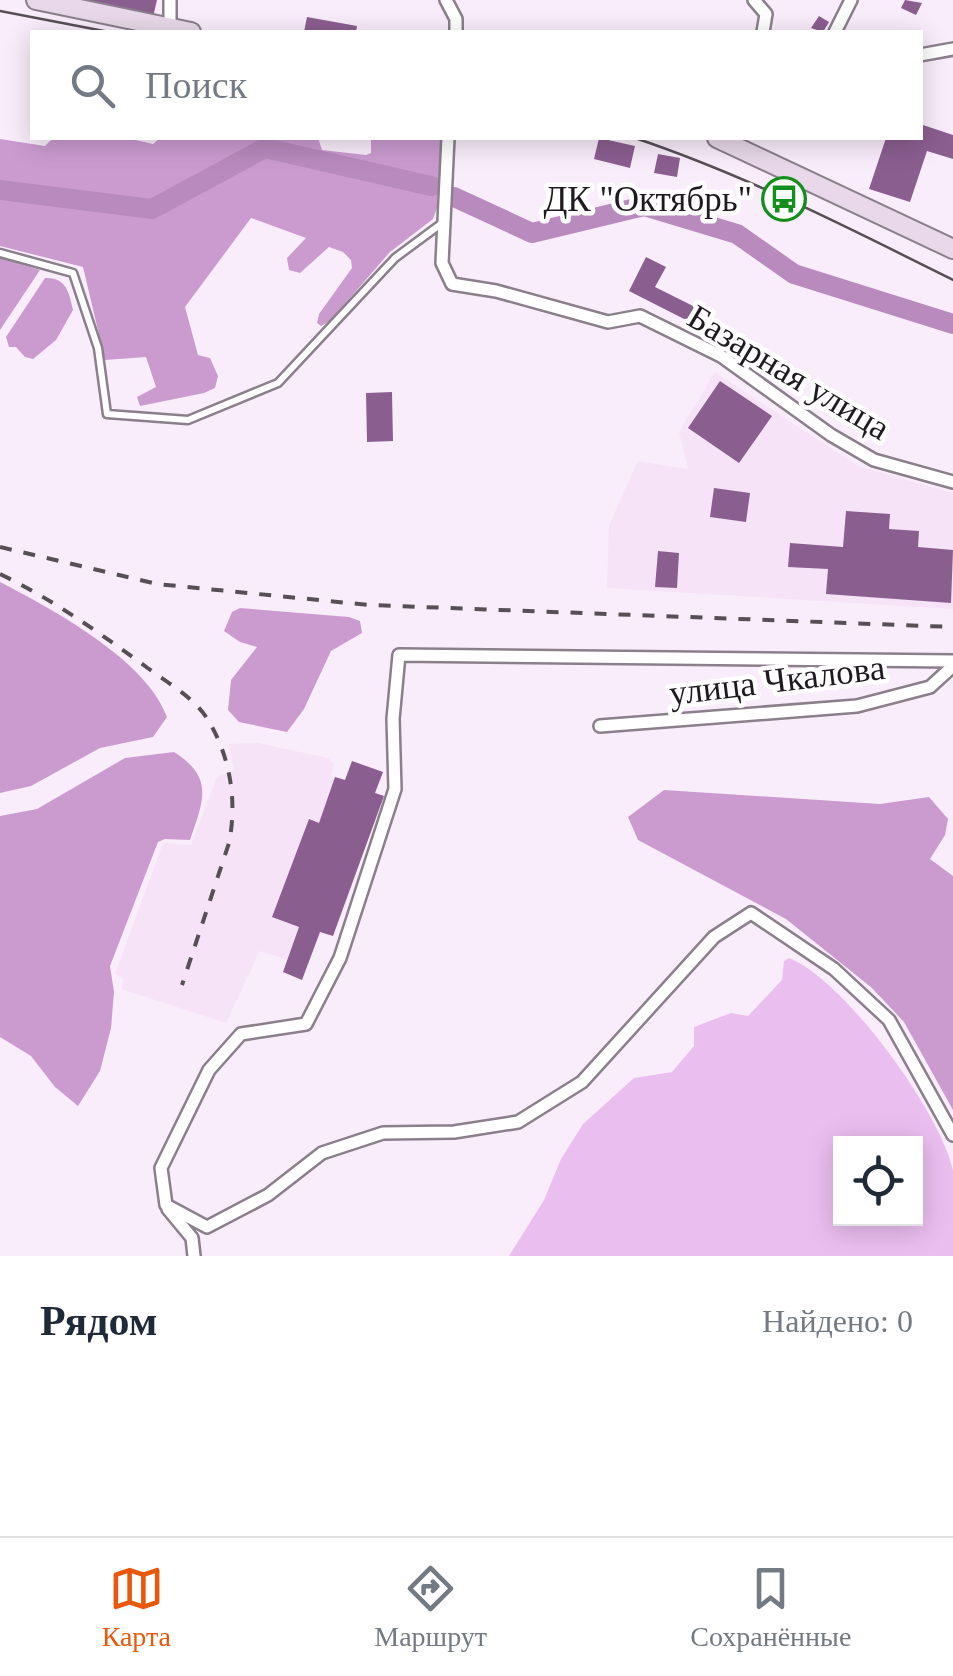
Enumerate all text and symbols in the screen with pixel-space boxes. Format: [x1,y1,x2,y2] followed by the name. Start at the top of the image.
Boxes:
[30,30,923,140] search box
[65,58,120,113] icon: search
[145,64,247,106] text: Поиск
[761,176,807,222] bus stop icon: ДК "Октябрь"
[543,180,752,219] place label: ДК "Октябрь"
[681,297,897,448] street label: Базарная улица
[667,648,887,713] street label: улица Чкалова
[833,1136,923,1226] map controls
[833,1136,923,1226] button: locate
[40,1298,157,1344] text: Рядом
[762,1303,913,1339] text: Найдено: 0
[102,1561,171,1653] tab: Карта
[374,1561,487,1653] tab: Маршрут
[690,1561,851,1653] tab: Сохранённые

